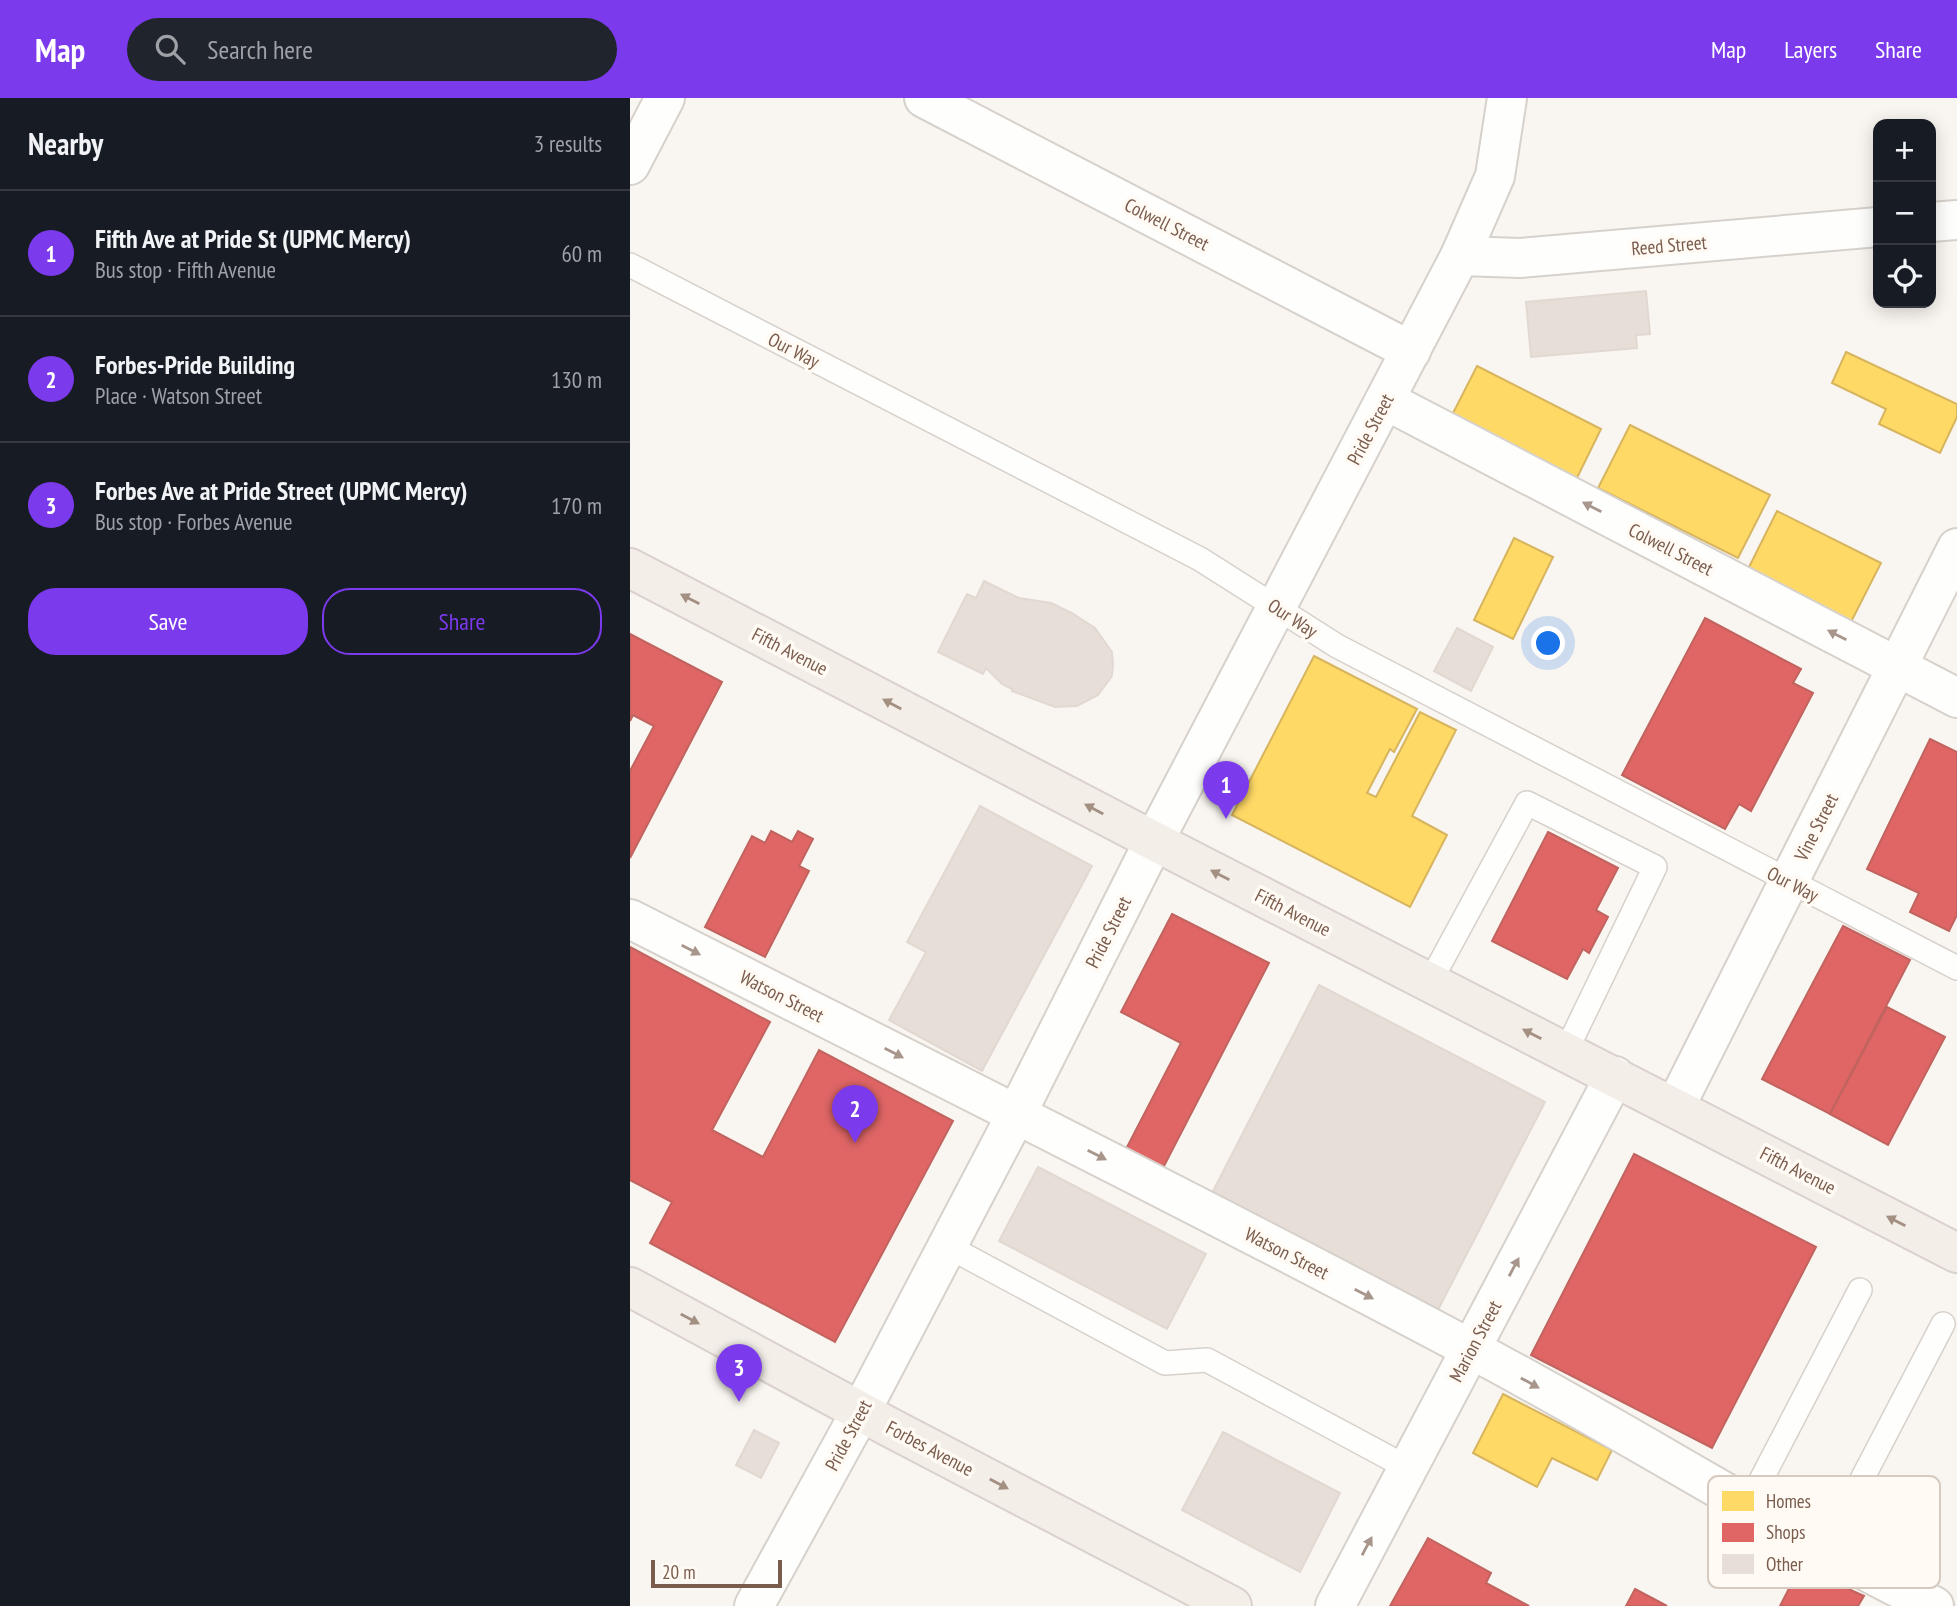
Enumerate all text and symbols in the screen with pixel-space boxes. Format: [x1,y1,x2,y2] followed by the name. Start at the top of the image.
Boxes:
[127,18,617,81] search box
[35,28,85,71] text: Map
[151,30,189,68] icon: search
[207,33,313,66] text: Search here
[1711,34,1746,65] text: Map
[1784,34,1837,65] text: Layers
[1875,34,1922,65] text: Share
[1873,119,1936,308] map controls
[1873,119,1936,182] button: +
[28,124,103,163] text: Nearby
[534,129,602,158] text: 3 results
[1873,182,1936,245] button: −
[1121,192,1214,256] street label: Colwell Street
[95,222,411,255] text: Fifth Ave at Pride St (UPMC Mercy)
[1630,230,1708,260] street label: Reed Street
[46,239,57,268] text: 1
[561,239,602,268] text: 60 m
[1873,245,1936,308] button: locate
[95,255,276,284] text: Bus stop · Fifth Avenue
[764,327,824,373] street label: Our Way
[95,348,295,381] text: Forbes-Pride Building
[46,365,57,394] text: 2
[551,365,602,394] text: 130 m
[95,381,262,410] text: Place · Watson Street
[1341,389,1399,469] street label: Pride Street
[95,474,467,507] text: Forbes Ave at Pride Street (UPMC Mercy)
[46,491,57,520] text: 3
[551,491,602,520] text: 170 m
[1581,502,1601,514] one-way arrow
[95,507,292,536] text: Bus stop · Forbes Avenue
[1625,517,1718,581] street label: Colwell Street
[28,588,308,655] button: Save
[322,588,602,655] button: Share
[1264,593,1323,643] street label: Our Way
[680,594,700,605] one-way arrow
[748,622,832,680] street label: Fifth Avenue
[1531,626,1565,660] your location
[1827,629,1847,640] one-way arrow
[882,698,902,710] one-way arrow
[1203,761,1249,819] pin: 1
[1788,789,1843,866] street label: Vine Street
[1084,804,1104,815] one-way arrow
[1763,861,1823,907] street label: Our Way
[1210,869,1230,880] one-way arrow
[1251,883,1335,941] street label: Fifth Avenue
[1080,892,1136,972] street label: Pride Street
[681,944,701,955] one-way arrow
[736,965,829,1028] street label: Watson Street
[1522,1028,1542,1039] one-way arrow
[884,1047,904,1058] one-way arrow
[832,1085,878,1143] pin: 2
[1756,1141,1840,1199] street label: Fifth Avenue
[1087,1149,1107,1161] one-way arrow
[1887,1215,1906,1227] one-way arrow
[1241,1222,1334,1285] street label: Watson Street
[1508,1257,1520,1277] one-way arrow
[1354,1288,1374,1299] one-way arrow
[1444,1295,1507,1386] street label: Marion Street
[680,1313,700,1325] one-way arrow
[716,1344,762,1402] pin: 3
[1521,1377,1540,1389] one-way arrow
[819,1395,877,1475] street label: Pride Street
[882,1415,978,1481] street label: Forbes Avenue
[1708,1476,1940,1588] legend
[989,1478,1009,1490] one-way arrow
[1766,1489,1811,1513] text: Homes
[1766,1520,1805,1544] text: Shops
[1360,1535,1372,1555] one-way arrow
[1766,1552,1804,1576] text: Other
[651,1557,782,1589] scale bar
[662,1560,696,1584] text: 20 m

